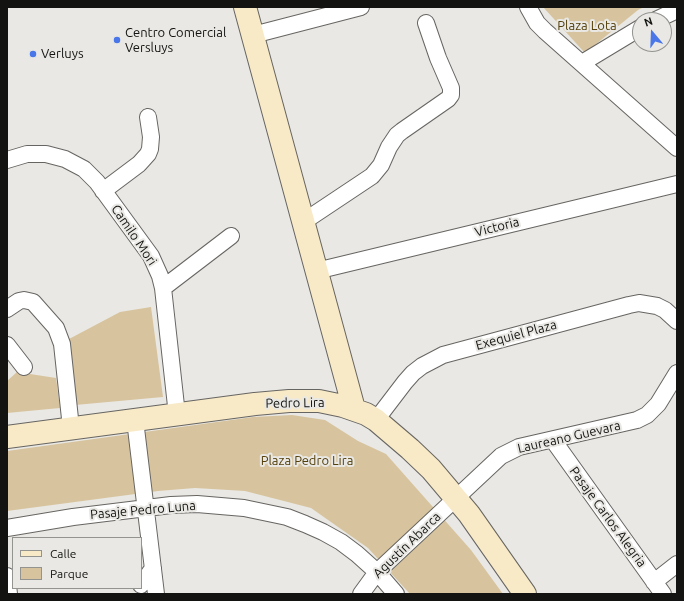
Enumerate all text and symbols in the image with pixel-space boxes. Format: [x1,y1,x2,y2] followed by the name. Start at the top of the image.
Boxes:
[632,12,672,52] north arrow
[643,15,654,29] text: N
[557,18,617,34] park label: Plaza Lota
[125,25,226,56] place label: Centro Comercial Versluys
[112,35,122,45] marker: Centro Comercial Versluys
[41,46,84,62] place label: Verluys
[28,49,38,59] marker: Verluys
[108,202,160,268] street label: Camilo Mori
[473,214,521,240] street label: Victoria
[474,317,558,353] street label: Exequiel Plaza
[265,395,325,411] street label: Pedro Lira
[516,418,622,456] street label: Laureano Guevara
[261,453,353,469] park label: Plaza Pedro Lira
[566,464,650,570] street label: Pasaje Carlos Alegria
[90,498,196,522] street label: Pasaje Pedro Luna
[370,509,444,581] street label: Agustín Abarca
[12,537,142,589] legend
[50,547,76,560] text: Calle
[50,567,88,580] text: Parque

